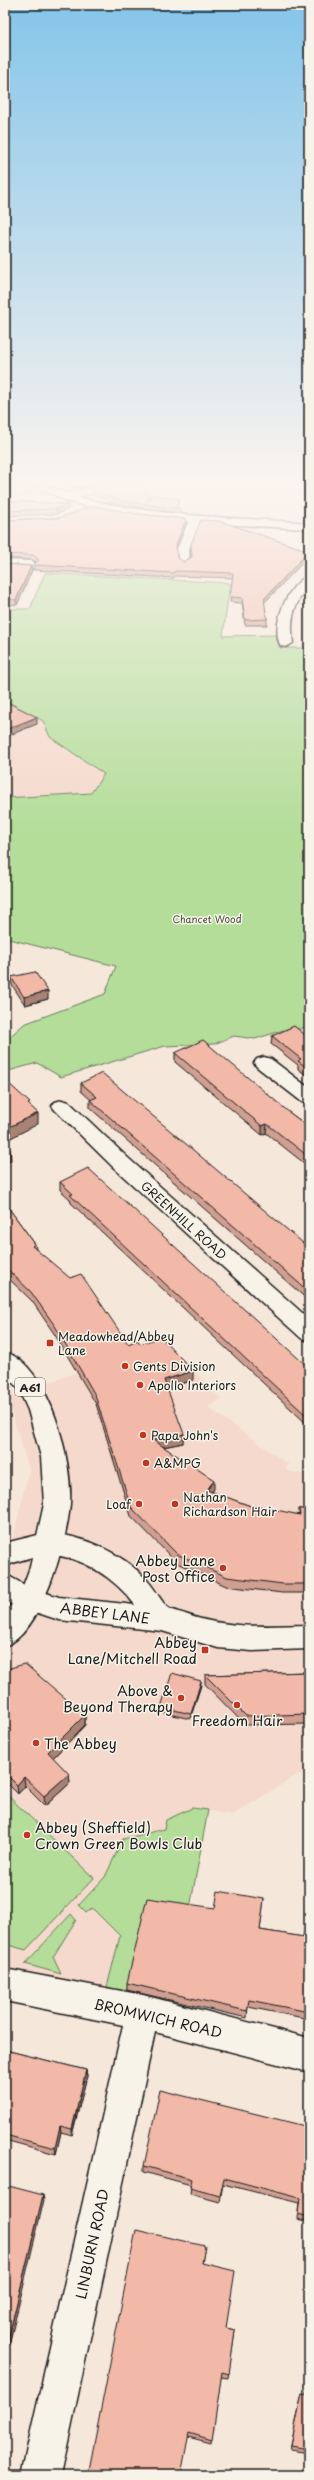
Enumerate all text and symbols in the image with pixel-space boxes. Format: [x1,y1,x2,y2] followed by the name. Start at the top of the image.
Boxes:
[172,911,242,926] park label: Chancet Wood
[137,1177,231,1263] street label: GREENHILL ROAD
[58,1327,174,1359] place label: Meadowhead/Abbey Lane
[45,1338,55,1348] marker: Meadowhead/Abbey Lane
[133,1357,216,1375] place label: Gents Division
[120,1361,130,1371] marker: Gents Division
[148,1376,236,1394] place label: Apollo Interiors
[15,1378,45,1396] road number: A61
[135,1380,145,1390] marker: Apollo Interiors
[151,1426,219,1444] place label: Papa John's
[138,1430,148,1440] marker: Papa John's
[154,1454,201,1472] place label: A&MPG
[141,1458,151,1468] marker: A&MPG
[183,1488,277,1520] place label: Nathan Richardson Hair
[106,1495,132,1513] place label: Loaf
[134,1499,144,1509] marker: Loaf
[170,1499,180,1509] marker: Nathan Richardson Hair
[136,1550,215,1587] place label: Abbey Lane Post Office
[218,1563,228,1573] marker: Abbey Lane Post Office
[59,1597,151,1629] street label: ABBEY LANE
[68,1632,197,1669] place label: Abbey Lane/Mitchell Road
[200,1645,210,1655] marker: Abbey Lane/Mitchell Road
[63,1680,173,1717] place label: Above & Beyond Therapy
[176,1693,186,1703] marker: Above & Beyond Therapy
[232,1700,242,1710] marker: Freedom Hair
[192,1710,283,1731] place label: Freedom Hair
[44,1733,117,1754] place label: The Abbey
[31,1738,41,1748] marker: The Abbey
[35,1817,202,1854] place label: Abbey (Sheffield) Crown Green Bowls Club
[22,1830,32,1840] marker: Abbey (Sheffield) Crown Green Bowls Club
[92,1993,224,2043] street label: BROMWICH ROAD
[70,2187,114,2301] street label: LINBURN ROAD

